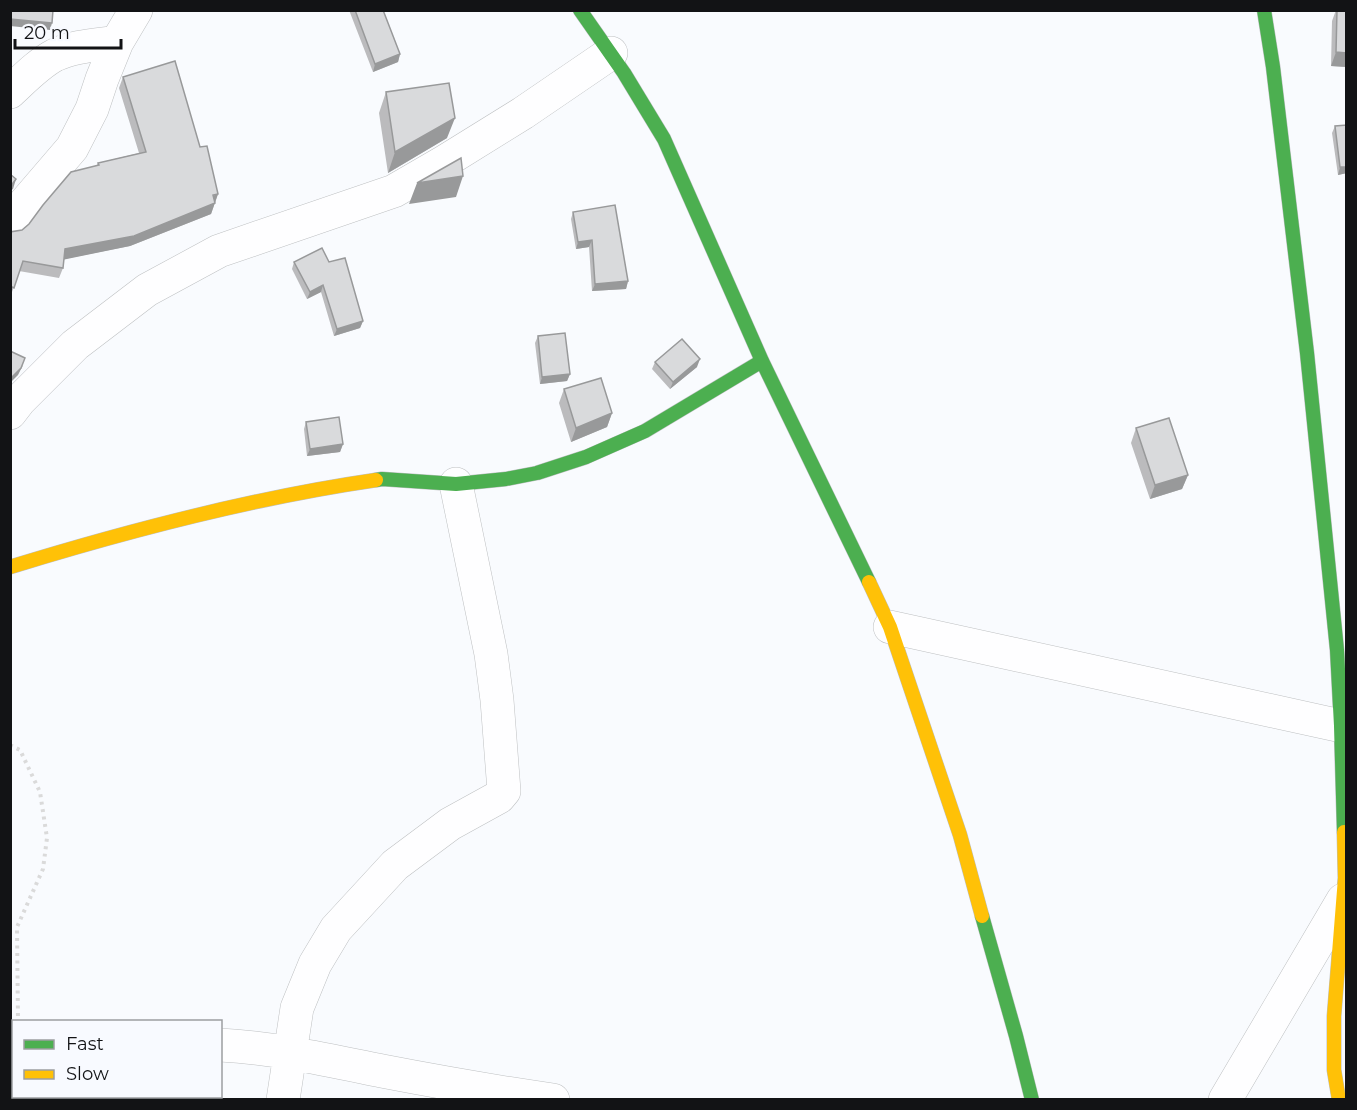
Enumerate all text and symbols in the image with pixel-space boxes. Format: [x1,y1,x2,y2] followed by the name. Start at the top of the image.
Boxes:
[15,12,122,50] scale bar
[24,22,70,44] text: 20 m
[12,1020,222,1098] legend
[66,1033,104,1055] text: Fast
[66,1063,109,1085] text: Slow

